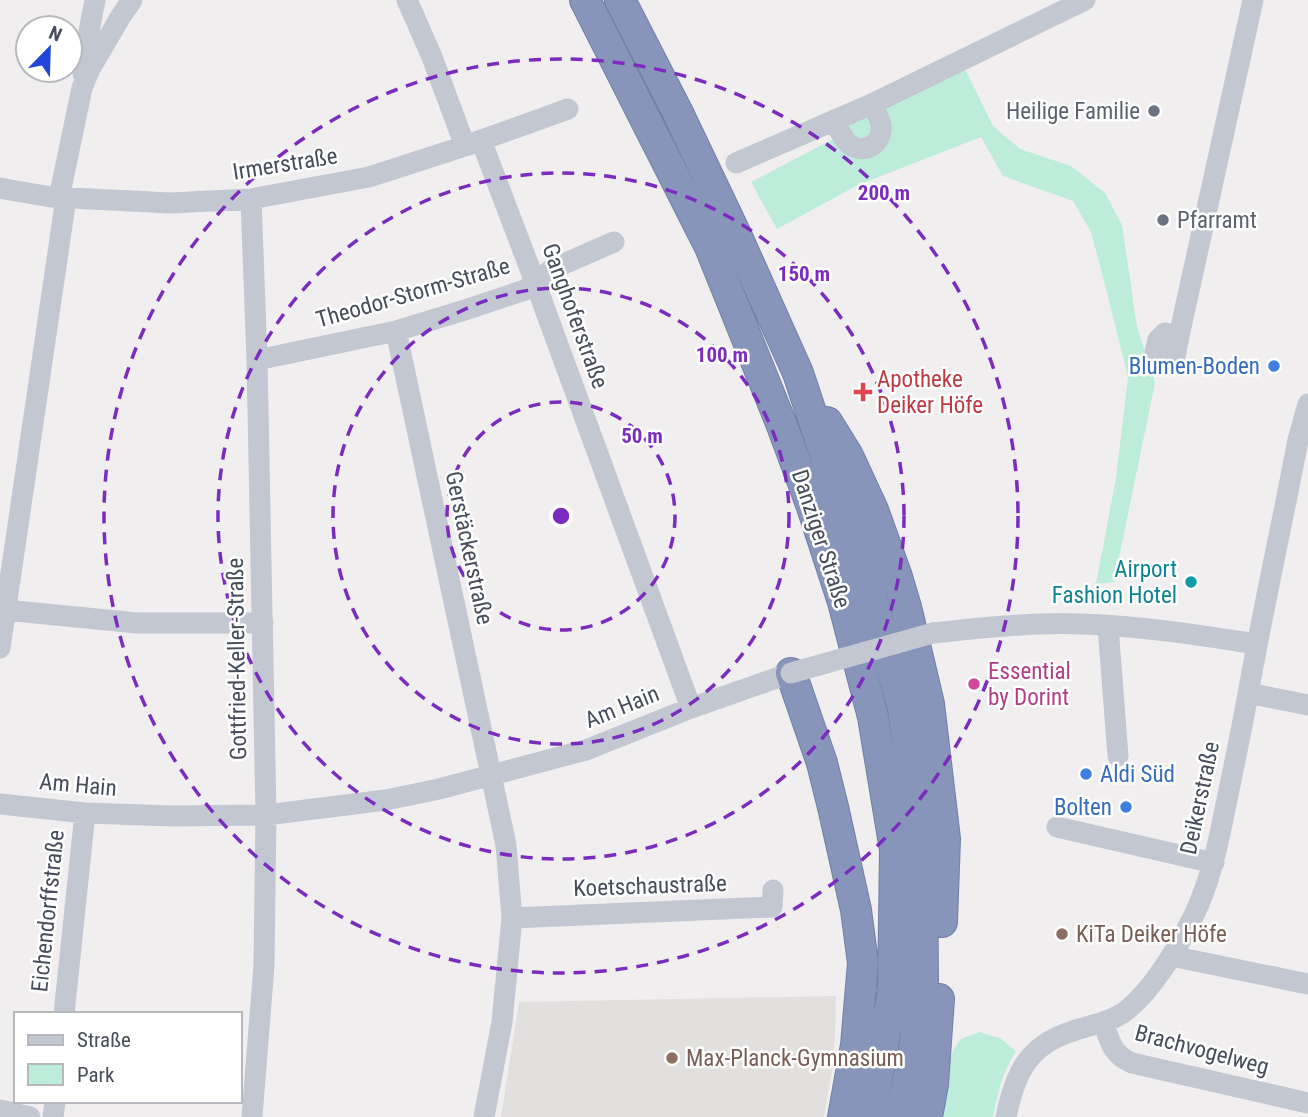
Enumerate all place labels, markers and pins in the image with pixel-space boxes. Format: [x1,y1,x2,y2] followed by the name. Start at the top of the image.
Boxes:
[1006,98,1140,125] place label: Heilige Familie
[1146,103,1162,119] marker: Heilige Familie
[1177,207,1257,234] place label: Pfarramt
[1155,212,1171,228] marker: Pfarramt
[1129,353,1260,380] place label: Blumen-Boden
[1266,358,1282,374] marker: Blumen-Boden
[877,366,983,419] place label: Apotheke Deiker Höfe
[855,384,871,400] marker: Apotheke Deiker Höfe
[549,504,573,528] centre of rings
[1052,556,1177,609] place label: Airport Fashion Hotel
[1183,574,1199,590] marker: Airport Fashion Hotel
[988,658,1071,711] place label: Essential by Dorint
[966,676,982,692] marker: Essential by Dorint
[1100,761,1175,788] place label: Aldi Süd
[1078,766,1094,782] marker: Aldi Süd
[1054,794,1112,821] place label: Bolten
[1118,799,1134,815] marker: Bolten
[1076,921,1227,948] place label: KiTa Deiker Höfe
[1054,926,1070,942] marker: KiTa Deiker Höfe
[686,1045,904,1072] place label: Max-Planck-Gymnasium
[664,1050,680,1066] marker: Max-Planck-Gymnasium

